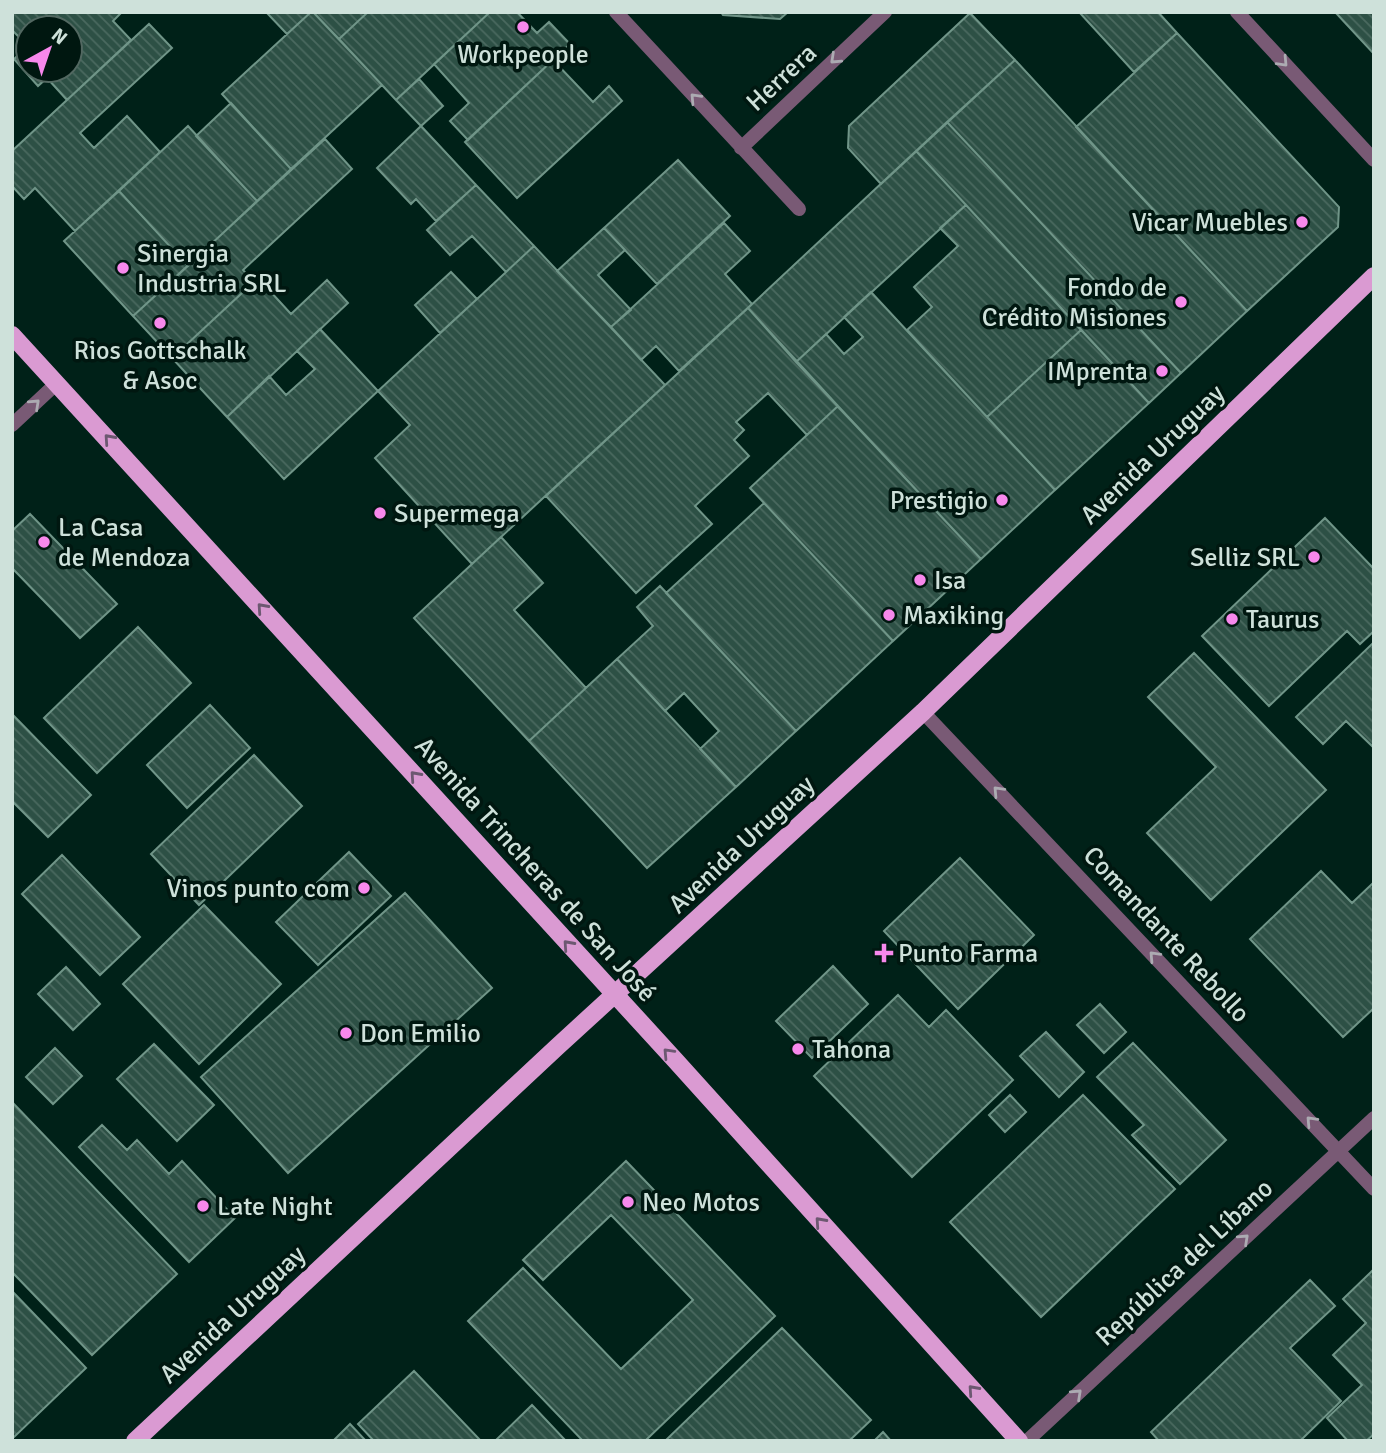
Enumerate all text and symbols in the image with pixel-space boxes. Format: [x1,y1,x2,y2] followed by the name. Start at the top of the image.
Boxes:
[14,14,84,84] north arrow
[515,19,531,35] marker: Workpeople
[47,23,72,50] text: N
[740,37,824,118] street label: Herrera
[457,39,589,71] place label: Workpeople
[830,51,843,64] one-way arrow
[1275,54,1288,67] one-way arrow
[690,93,703,106] one-way arrow
[1132,207,1288,239] place label: Vicar Muebles
[1294,214,1310,230] marker: Vicar Muebles
[137,238,287,300] place label: Sinergia Industria SRL
[115,260,131,276] marker: Sinergia Industria SRL
[982,272,1167,334] place label: Fondo de Crédito Misiones
[1173,294,1189,310] marker: Fondo de Crédito Misiones
[152,315,168,331] marker: Rios Gottschalk & Asoc
[73,335,247,397] place label: Rios Gottschalk & Asoc
[1047,356,1148,388] place label: IMprenta
[1154,363,1170,379] marker: IMprenta
[1074,378,1231,532] street label: Avenida Uruguay
[27,399,40,412] one-way arrow
[105,435,117,448] one-way arrow
[890,485,988,517] place label: Prestigio
[994,492,1010,508] marker: Prestigio
[394,498,520,530] place label: Supermega
[372,505,388,521] marker: Supermega
[58,512,190,574] place label: La Casa de Mendoza
[36,534,52,550] marker: La Casa de Mendoza
[1190,542,1300,574] place label: Selliz SRL
[1306,549,1322,565] marker: Selliz SRL
[934,565,966,597] place label: Isa
[912,572,928,588] marker: Isa
[903,600,1004,632] place label: Maxiking
[258,603,270,616] one-way arrow
[1246,604,1319,636] place label: Taurus
[881,607,897,623] marker: Maxiking
[1224,611,1240,627] marker: Taurus
[408,731,663,1009] street label: Avenida Trincheras de San José
[662,769,821,921] street label: Avenida Uruguay
[411,771,423,784] one-way arrow
[993,786,1006,799] one-way arrow
[1076,840,1256,1030] street label: Comandante Rebollo
[167,873,350,905] place label: Vinos punto com
[356,880,372,896] marker: Vinos punto com
[898,938,1038,970] place label: Punto Farma
[564,940,576,953] one-way arrow
[876,945,892,961] marker: Punto Farma
[1150,951,1162,964] one-way arrow
[360,1018,481,1050] place label: Don Emilio
[338,1025,354,1041] marker: Don Emilio
[812,1034,891,1066] place label: Tahona
[790,1041,806,1057] marker: Tahona
[664,1048,676,1061] one-way arrow
[1306,1116,1319,1129] one-way arrow
[1089,1172,1280,1353] street label: República del Líbano
[642,1187,760,1219] place label: Neo Motos
[217,1191,333,1223] place label: Late Night
[620,1194,636,1210] marker: Neo Motos
[195,1198,211,1214] marker: Late Night
[816,1217,828,1230] one-way arrow
[1236,1235,1249,1248] one-way arrow
[153,1239,312,1391] street label: Avenida Uruguay
[969,1385,981,1398] one-way arrow
[1069,1390,1082,1403] one-way arrow

